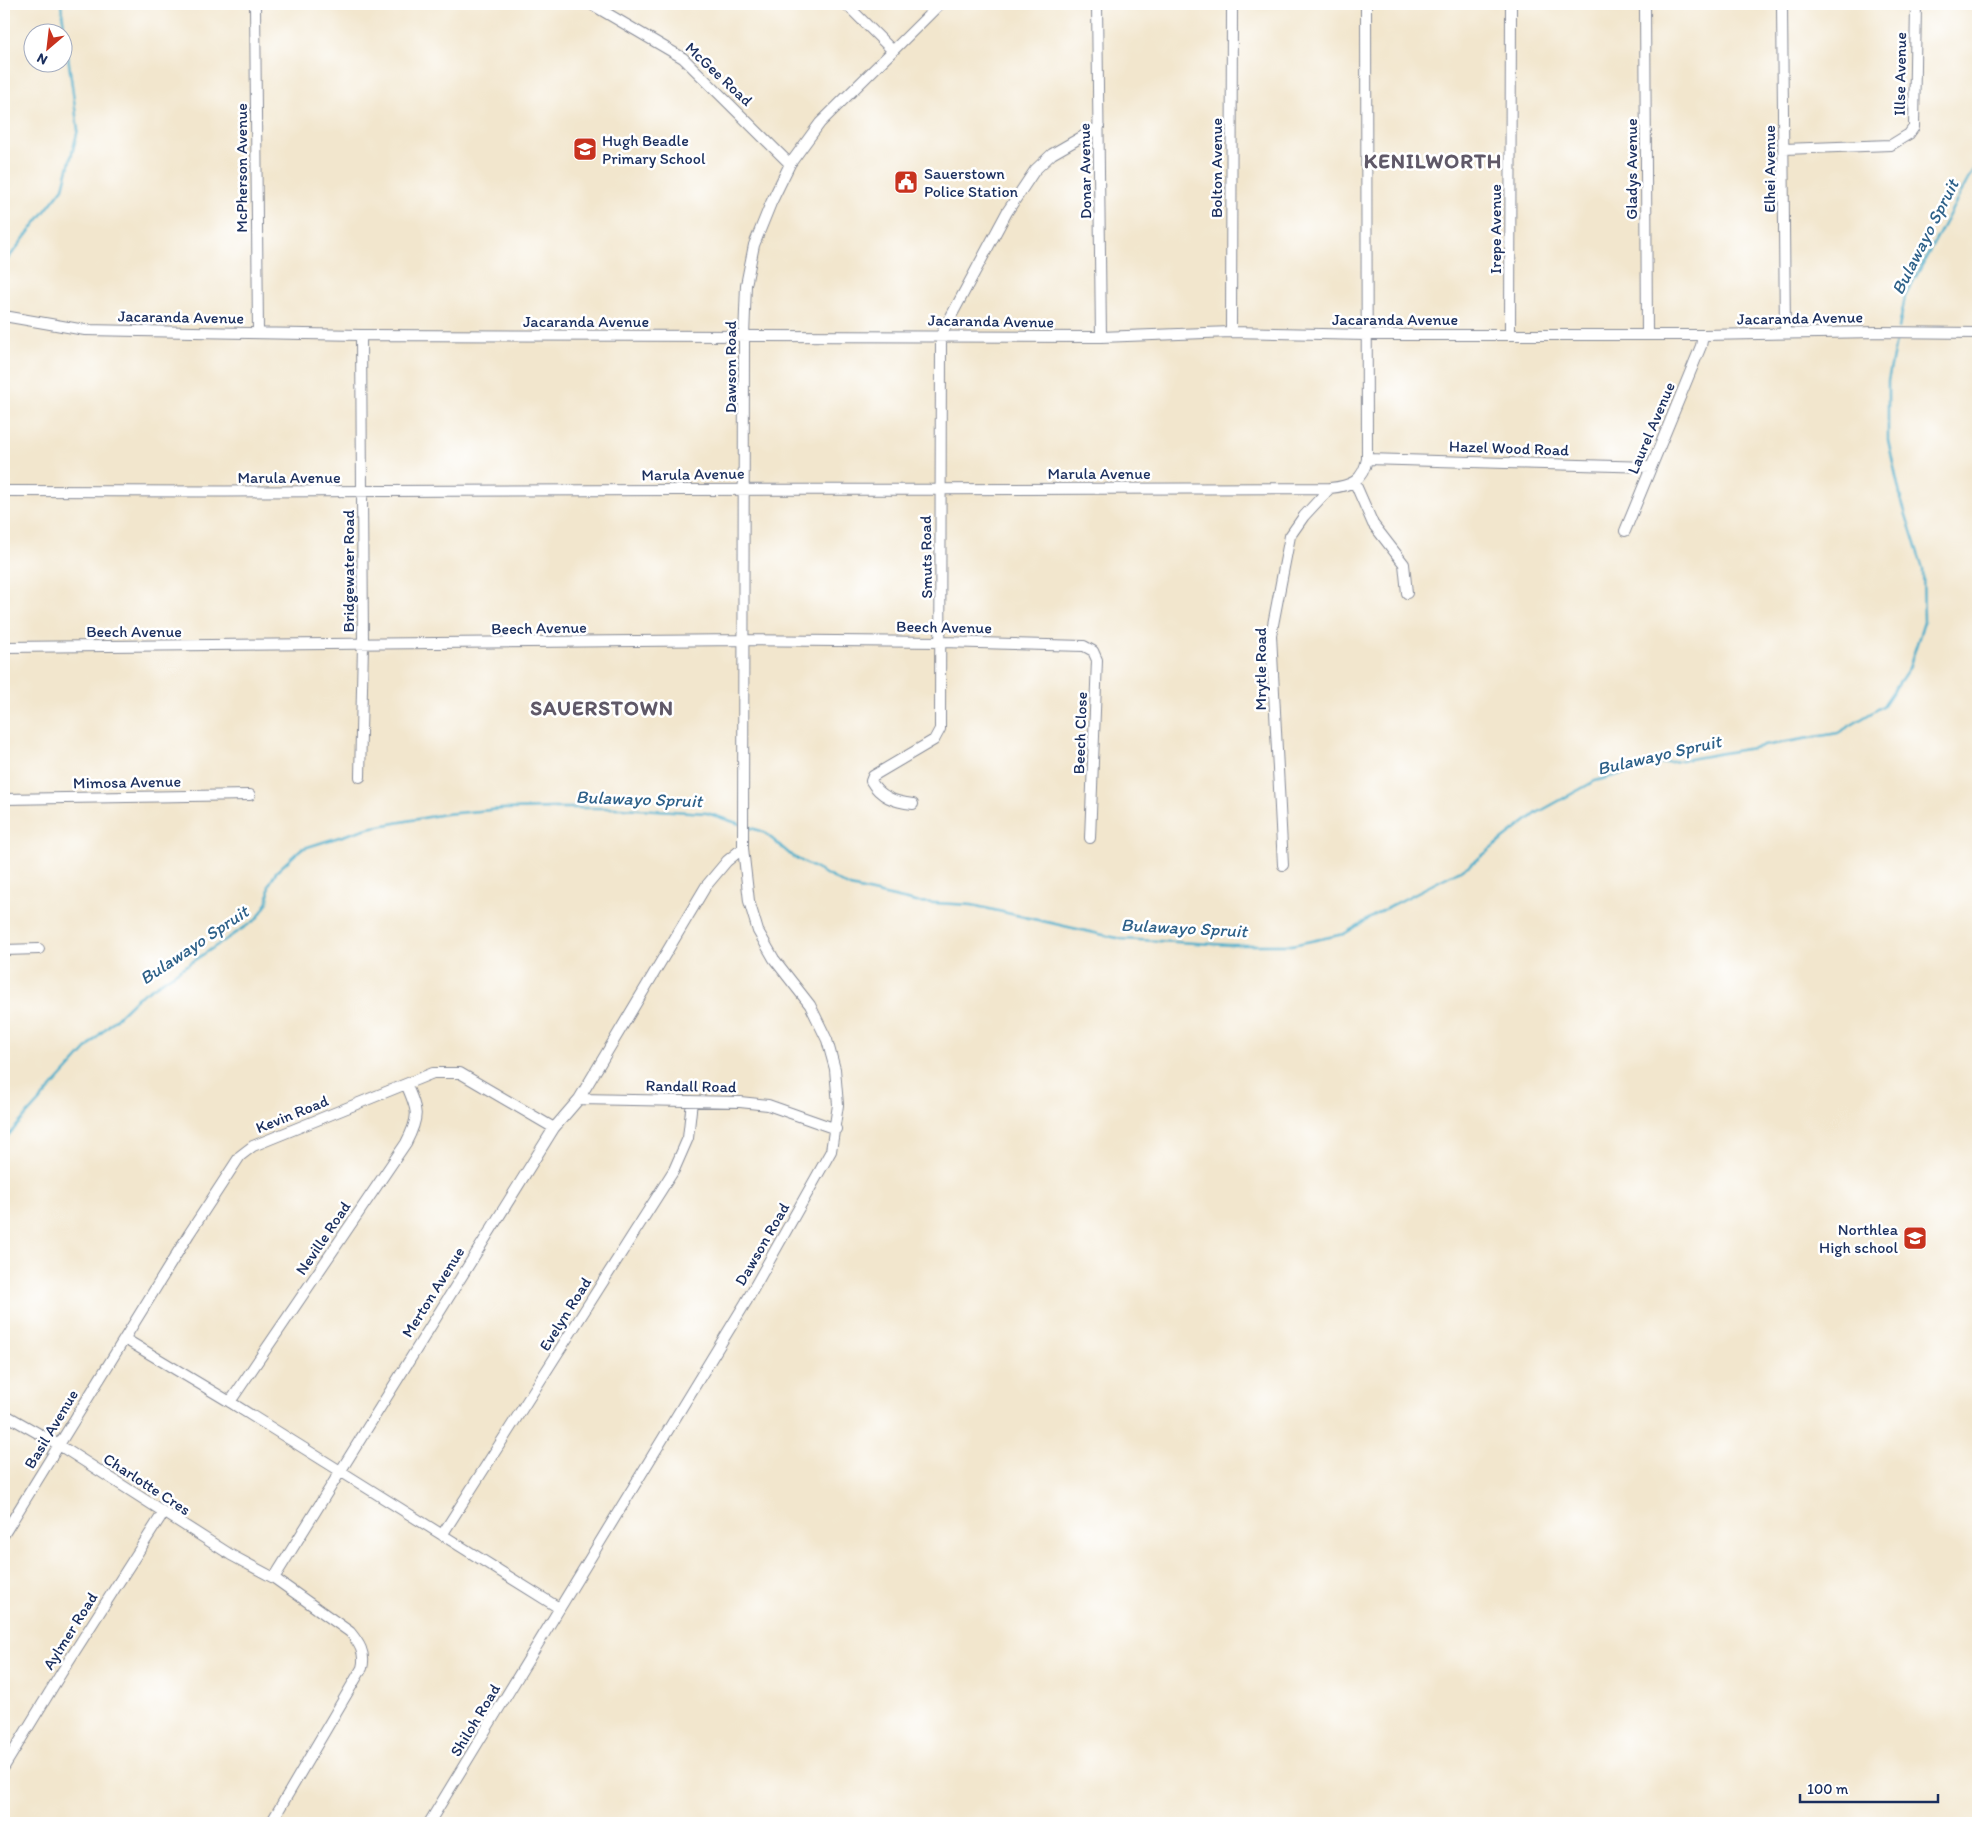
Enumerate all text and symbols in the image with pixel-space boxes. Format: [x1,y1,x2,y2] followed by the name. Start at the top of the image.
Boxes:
[22,22,72,72] north arrow
[1890,32,1910,116] street label: Illse Avenue
[681,38,757,110] street label: McGee Road
[34,49,50,69] text: N
[232,103,251,233] street label: McPherson Avenue
[1207,118,1226,218] street label: Bolton Avenue
[1622,118,1641,220] street label: Gladys Avenue
[1075,123,1095,219] street label: Donar Avenue
[1760,125,1779,213] street label: Elhei Avenue
[602,131,706,168] place label: Hugh Beadle Primary School
[572,136,598,162] school or university icon: Hugh Beadle Primary School
[1364,148,1502,173] district label: KENILWORTH
[924,164,1019,201] place label: Sauerstown Police Station
[893,169,919,195] public building icon: Sauerstown Police Station
[1886,174,1965,298] water label: Bulawayo Spruit
[1486,184,1505,274] street label: Irepe Avenue
[118,306,244,328] street label: Jacaranda Avenue
[1737,307,1863,329] street label: Jacaranda Avenue
[928,310,1054,332] street label: Jacaranda Avenue
[1332,310,1458,329] street label: Jacaranda Avenue
[523,312,649,331] street label: Jacaranda Avenue
[721,320,740,413] street label: Dawson Road
[1623,379,1679,477] street label: Laurel Avenue
[1449,436,1569,460] street label: Hazel Wood Road
[641,464,745,484] street label: Marula Avenue
[1047,464,1151,483] street label: Marula Avenue
[237,468,341,487] street label: Marula Avenue
[339,509,358,632] street label: Bridgewater Road
[916,515,936,599] street label: Smuts Road
[896,617,992,637] street label: Beech Avenue
[491,618,587,638] street label: Beech Avenue
[86,622,182,641] street label: Beech Avenue
[1251,627,1270,710] street label: Mrytle Road
[1069,691,1091,775] street label: Beech Close
[530,695,674,720] district label: SAUERSTOWN
[1595,730,1725,780] water label: Bulawayo Spruit
[73,772,181,792] street label: Mimosa Avenue
[575,786,705,812] water label: Bulawayo Spruit
[135,899,254,989] water label: Bulawayo Spruit
[1120,914,1250,942] water label: Bulawayo Spruit
[645,1076,737,1096] street label: Randall Road
[253,1091,331,1137] street label: Kevin Road
[291,1197,355,1278] street label: Neville Road
[731,1199,793,1289] street label: Dawson Road
[1819,1220,1899,1257] place label: Northlea High school
[1902,1225,1928,1251] school or university icon: Northlea High school
[398,1243,468,1341] street label: Merton Avenue
[535,1273,595,1354] street label: Evelyn Road
[20,1386,82,1472] street label: Basil Avenue
[100,1449,194,1519] street label: Charlotte Cres
[39,1588,102,1673] street label: Aylmer Road
[446,1680,504,1760] street label: Shiloh Road
[1800,1772,1937,1804] scale bar
[1807,1780,1849,1798] text: 100 m

